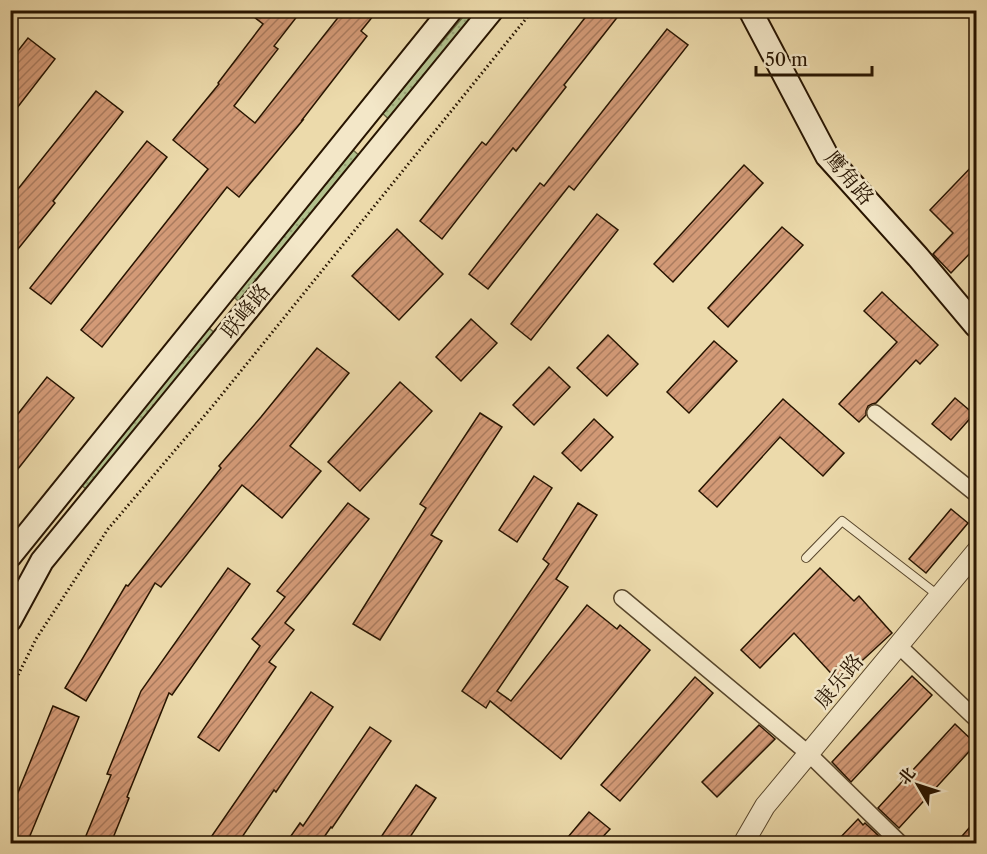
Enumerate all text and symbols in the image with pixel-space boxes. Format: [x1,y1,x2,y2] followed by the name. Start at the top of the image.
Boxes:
[756,39,872,77] scale bar
[765,49,808,71] text: 50 m
[820,146,879,210] street label: 鹰角路
[216,278,275,343] street label: 联峰路
[809,649,868,713] street label: 康乐路
[888,755,948,815] north arrow
[894,763,919,788] text: 北

